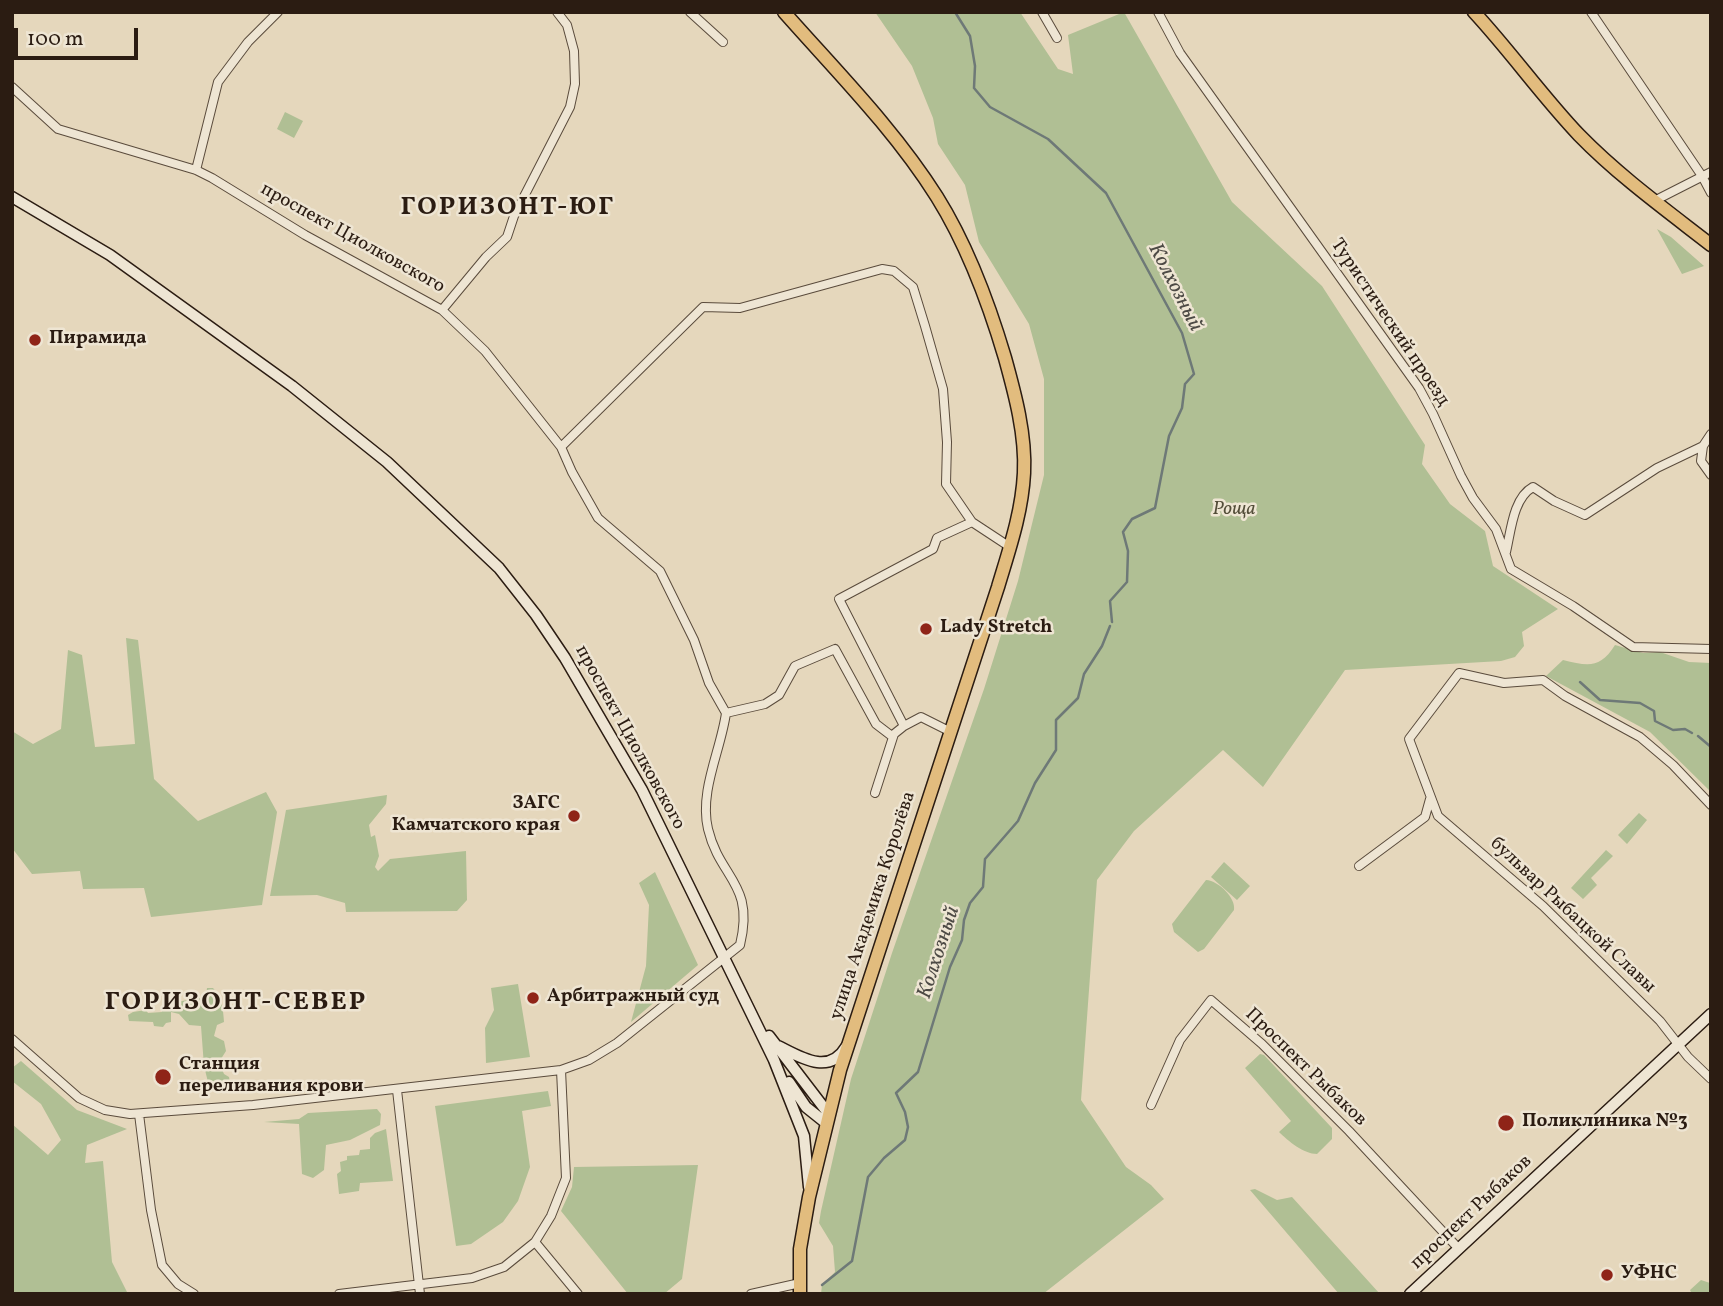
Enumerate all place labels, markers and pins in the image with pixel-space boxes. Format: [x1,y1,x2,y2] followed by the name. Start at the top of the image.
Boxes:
[49,329,147,351] place label: Пирамида
[27,332,43,348] marker: Пирамида
[940,618,1052,640] place label: Lady Stretch
[918,621,934,637] marker: Lady Stretch
[392,794,560,838] place label: ЗАГС Камчатского края
[566,808,582,824] marker: ЗАГС Камчатского края
[547,987,719,1009] place label: Арбитражный суд
[525,990,541,1006] marker: Арбитражный суд
[179,1055,364,1099] place label: Станция переливания крови
[153,1067,173,1087] marker: Станция переливания крови
[1522,1112,1688,1134] place label: Поликлиника №3
[1496,1113,1516,1133] marker: Поликлиника №3
[1621,1264,1677,1286] place label: УФНС
[1599,1267,1615,1283] marker: УФНС

